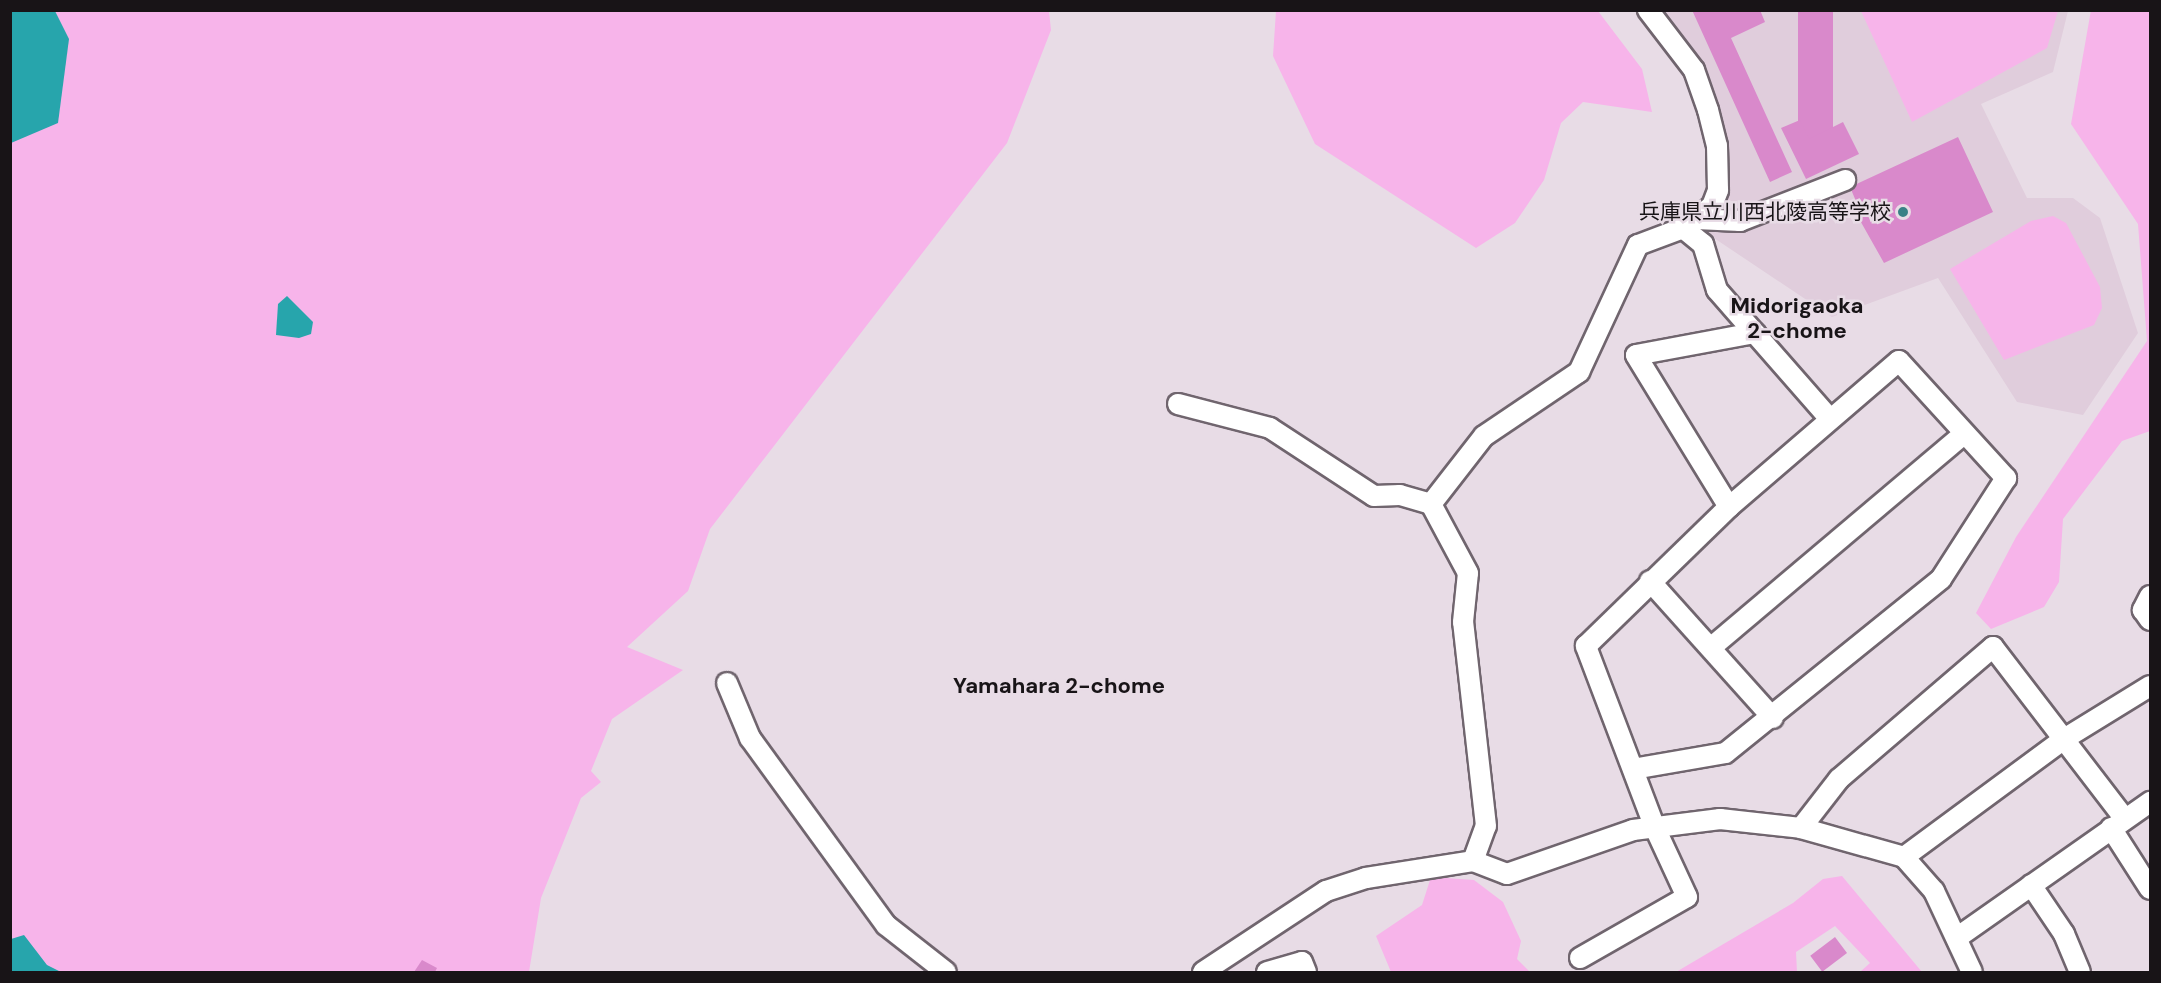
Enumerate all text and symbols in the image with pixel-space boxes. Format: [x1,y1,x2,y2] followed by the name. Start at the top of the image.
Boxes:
[1639,199,1891,225] place label: 兵庫県立川西北陵高等学校
[1896,205,1910,219] marker: 兵庫県立川西北陵高等学校
[1731,292,1863,344] district label: Midorigaoka 2-chome
[953,673,1165,699] district label: Yamahara 2-chome

